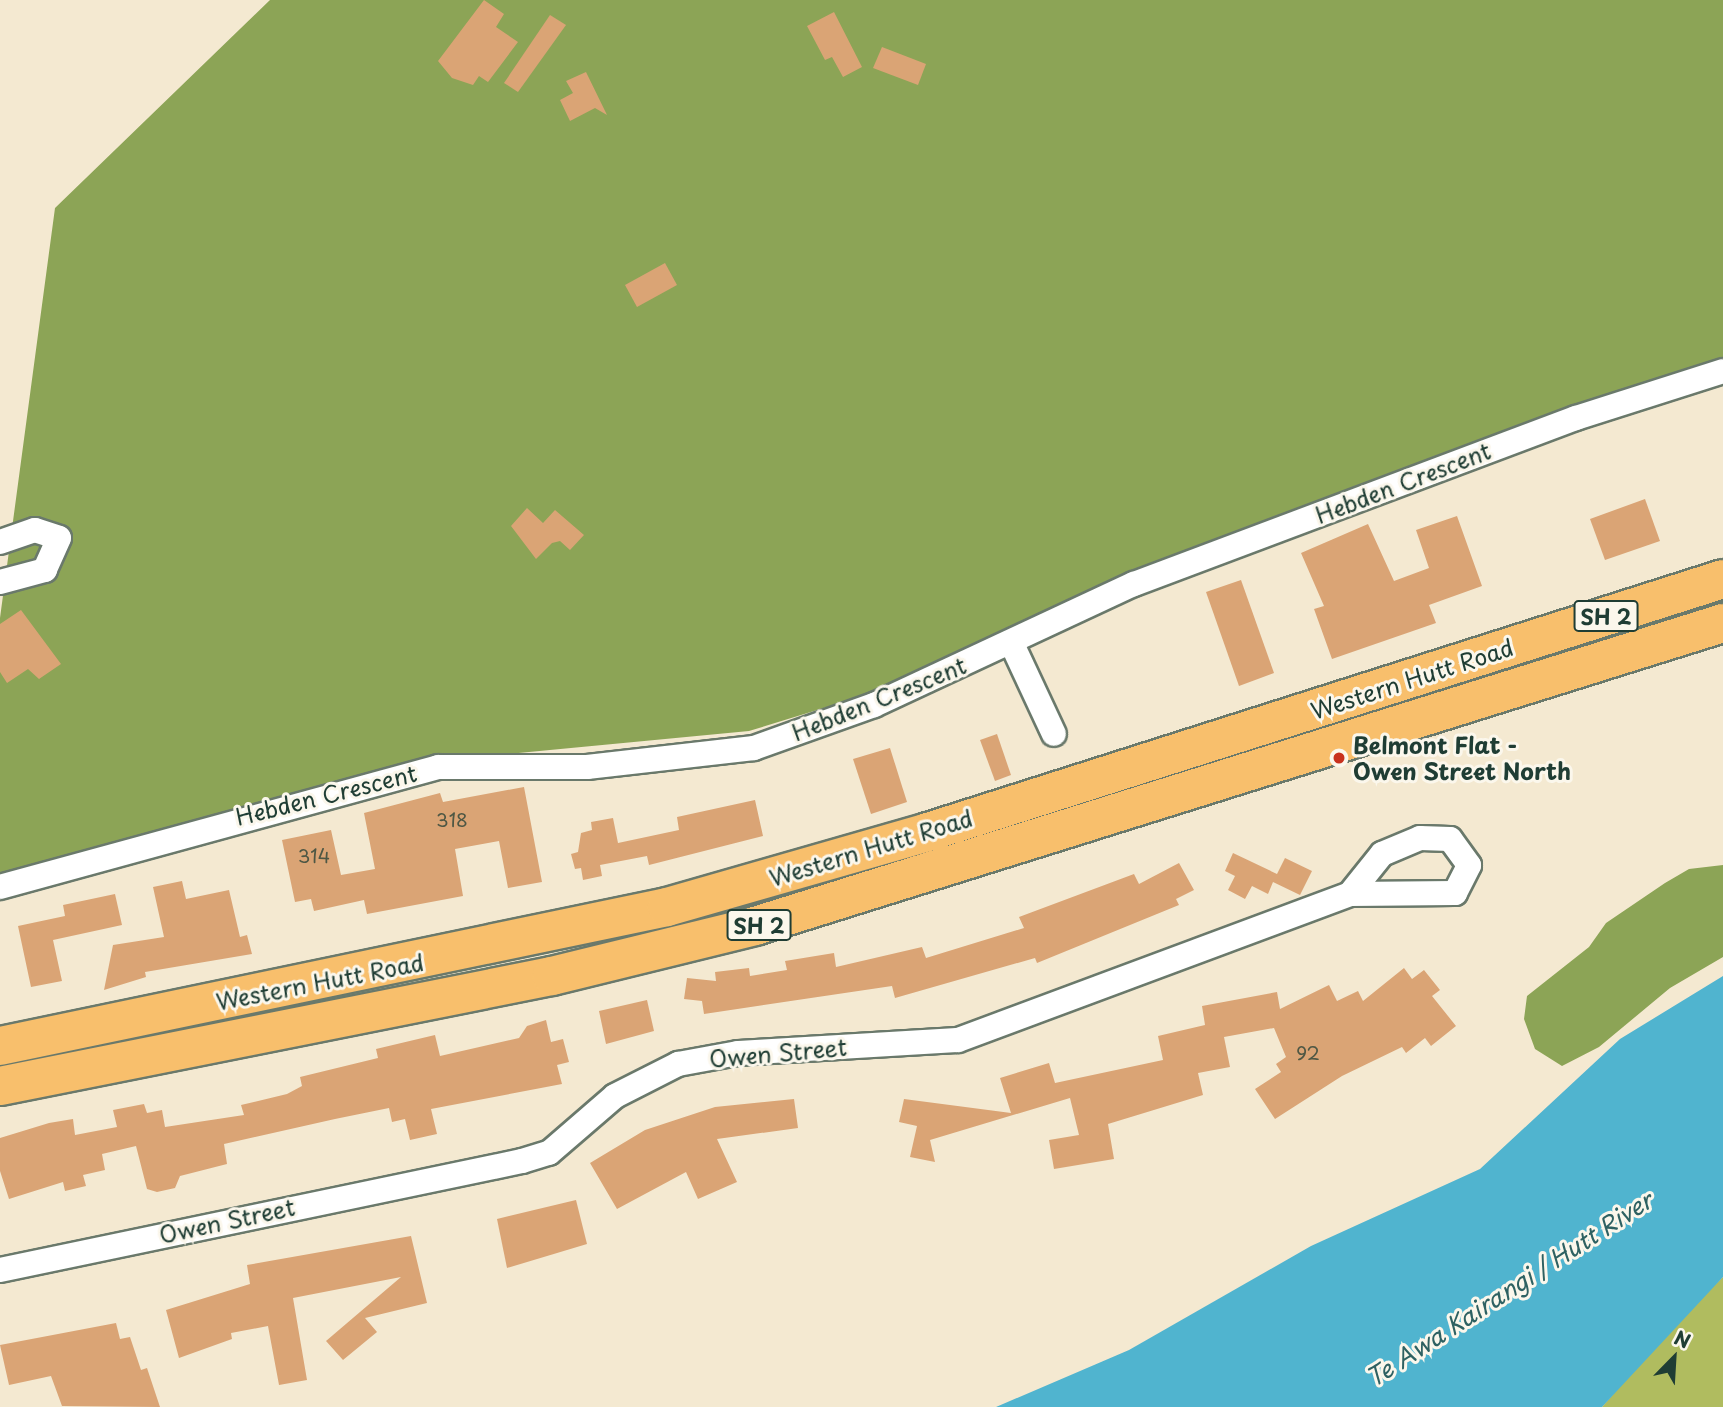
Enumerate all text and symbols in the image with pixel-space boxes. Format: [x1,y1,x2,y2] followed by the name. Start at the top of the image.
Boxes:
[1311,437,1495,529] street label: Hebden Crescent
[1573,598,1639,634] road number: SH 2
[1307,633,1517,725] street label: Western Hutt Road
[787,651,971,747] street label: Hebden Crescent
[1353,731,1574,785] place label: Belmont Flat - Owen Street North
[1331,750,1347,766] marker: Belmont Flat - Owen Street North
[232,759,420,831] street label: Hebden Crescent
[766,804,976,892] street label: Western Hutt Road
[436,809,468,831] house number: 318
[298,845,330,867] house number: 314
[726,908,792,942] road number: SH 2
[213,948,427,1016] street label: Western Hutt Road
[708,1033,848,1073] street label: Owen Street
[1296,1042,1320,1064] house number: 92
[1361,1186,1657,1392] water label: Te Awa Kairangi / Hutt River
[157,1193,297,1249] street label: Owen Street
[1639,1323,1709,1393] north arrow
[1670,1323,1695,1355] text: N

